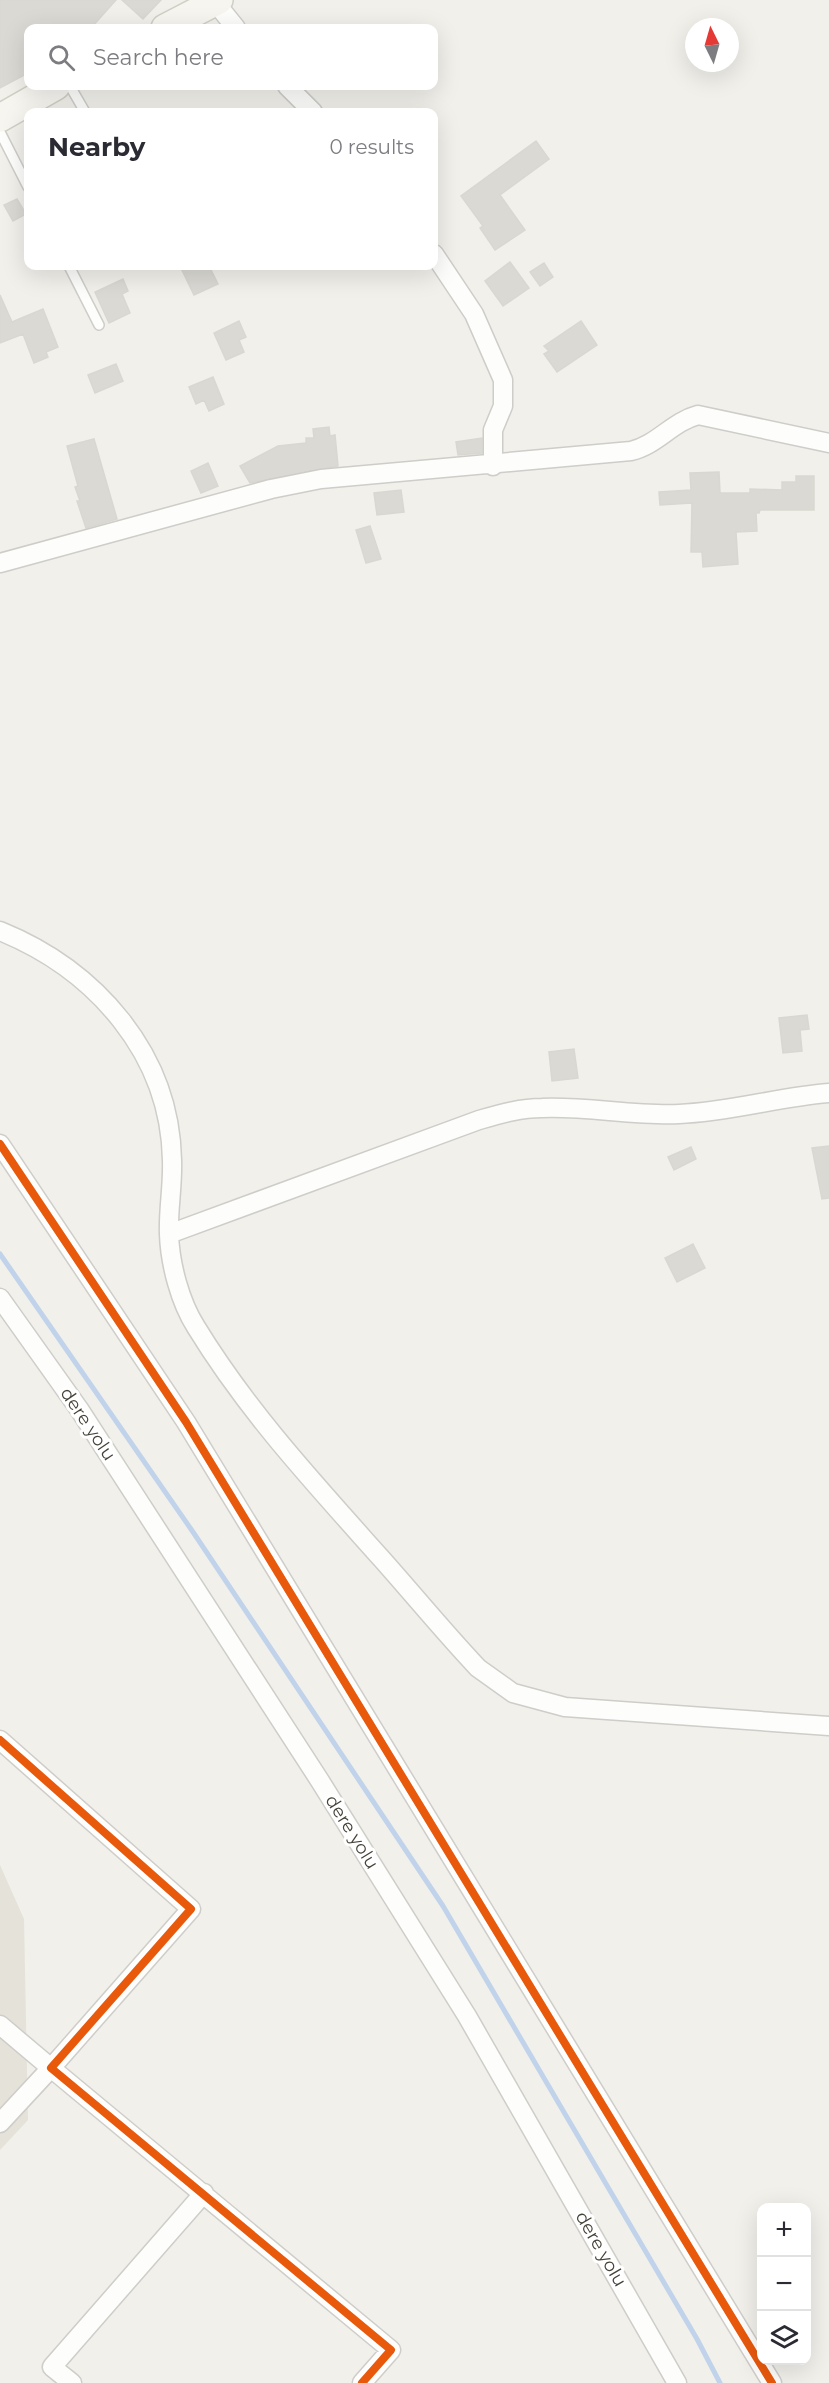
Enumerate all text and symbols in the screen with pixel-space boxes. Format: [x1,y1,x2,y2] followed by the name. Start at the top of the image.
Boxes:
[685,18,739,72] north arrow
[24,24,438,90] search box
[45,41,78,74] icon: search
[93,44,224,71] text: Search here
[48,131,145,163] text: Nearby
[329,135,414,159] text: 0 results
[56,1383,120,1465] street label: dere yolu
[321,1791,383,1873] street label: dere yolu
[757,2203,811,2365] map controls
[757,2203,811,2257] button: +
[571,2207,631,2291] street label: dere yolu
[757,2257,811,2311] button: −
[757,2311,811,2365] button: layers

